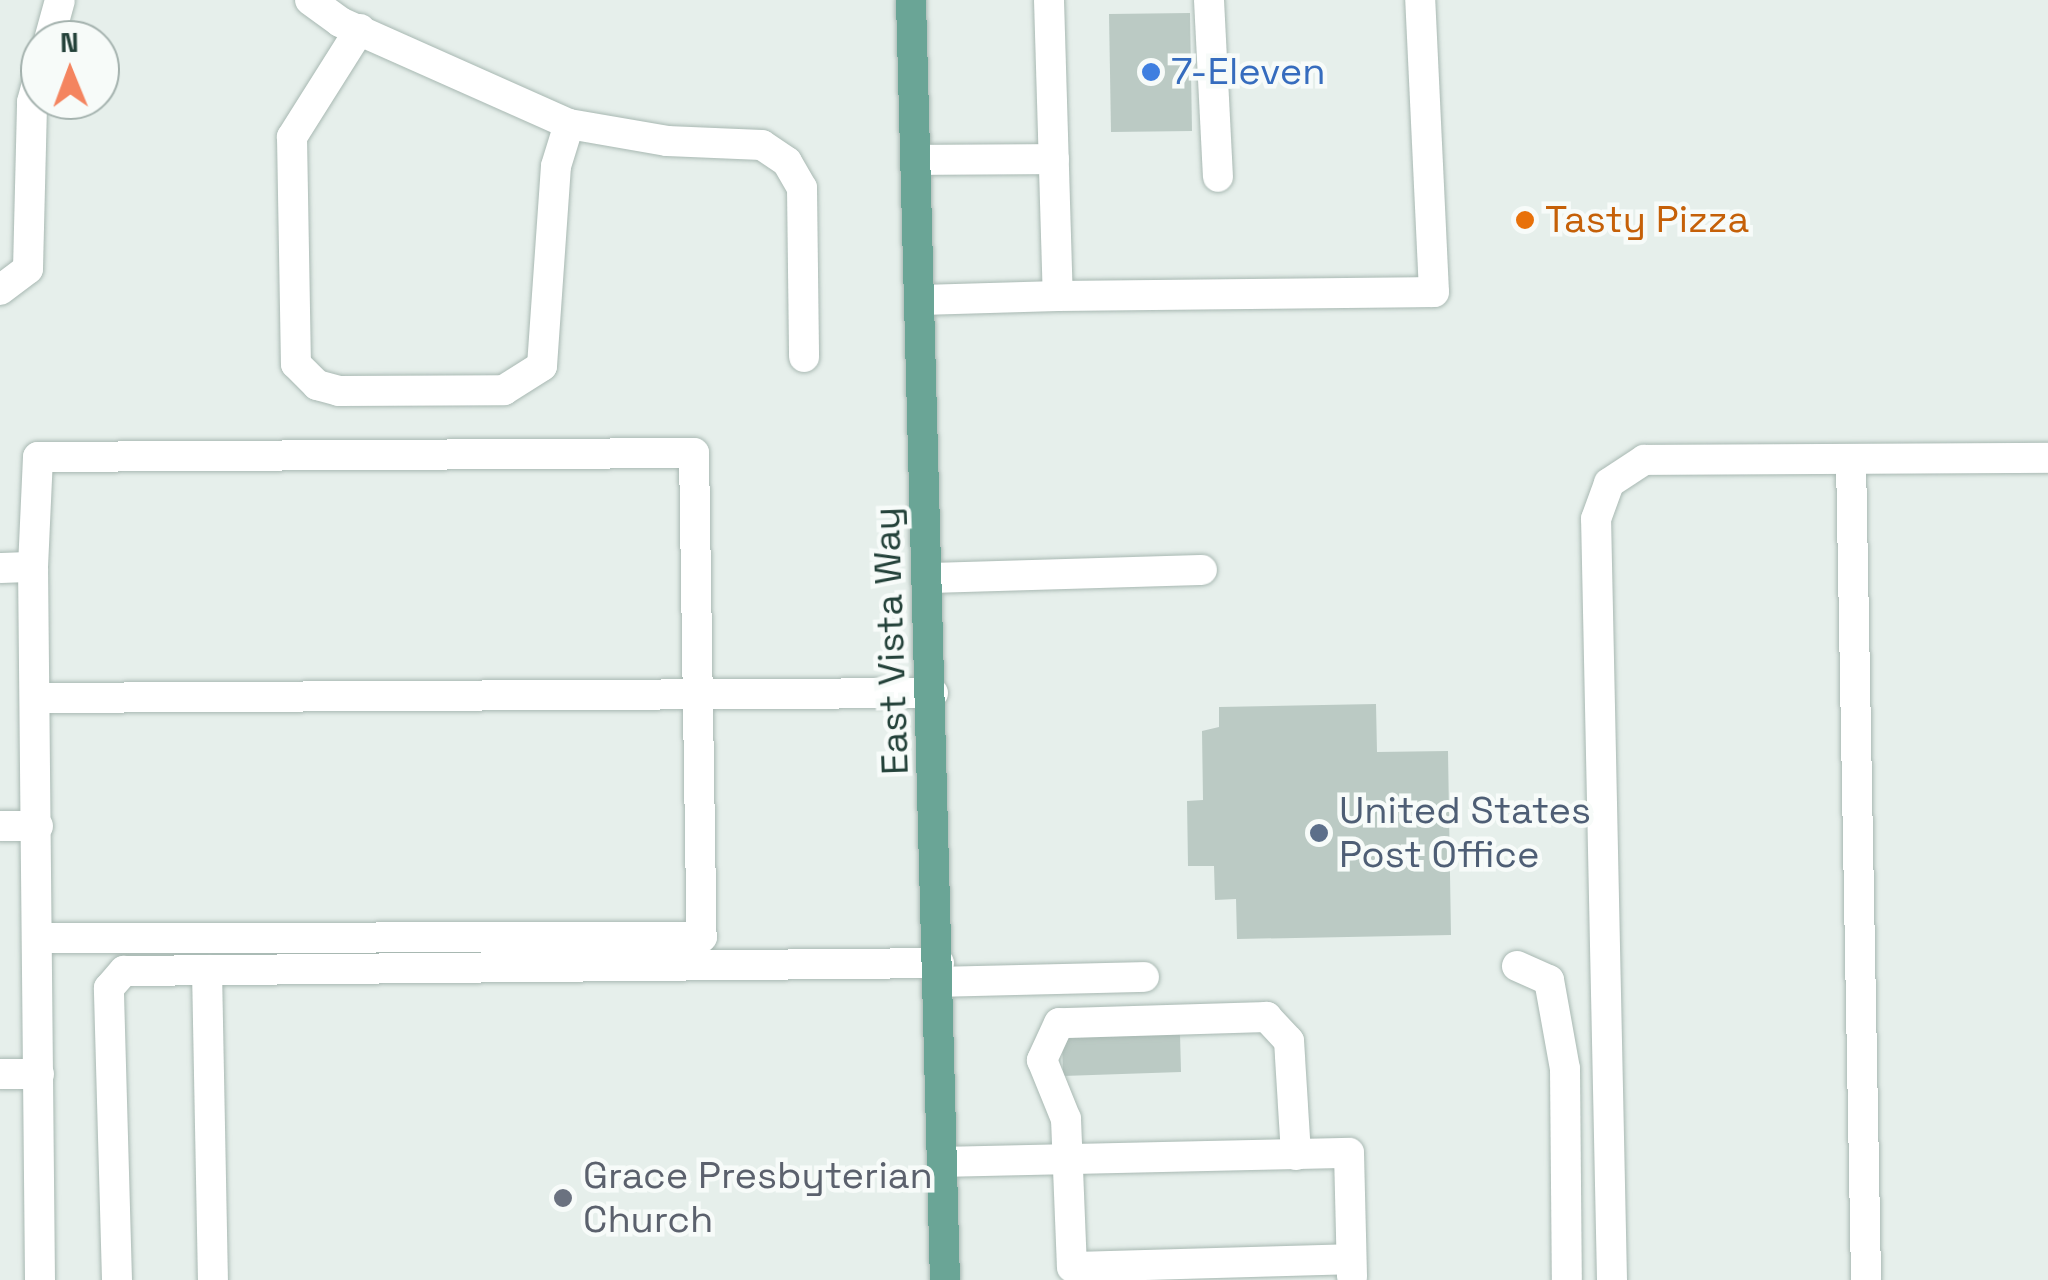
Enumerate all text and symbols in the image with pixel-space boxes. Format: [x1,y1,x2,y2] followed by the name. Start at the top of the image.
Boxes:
[20,20,120,120] north arrow
[60,24,79,60] text: N
[1171,49,1325,95] place label: 7-Eleven
[1140,61,1162,83] marker: 7-Eleven
[1545,197,1749,243] place label: Tasty Pizza
[1514,209,1536,231] marker: Tasty Pizza
[864,506,918,776] street label: East Vista Way
[1339,788,1591,878] place label: United States Post Office
[1308,822,1330,844] marker: United States Post Office
[583,1153,933,1242] place label: Grace Presbyterian Church
[552,1187,574,1209] marker: Grace Presbyterian Church

